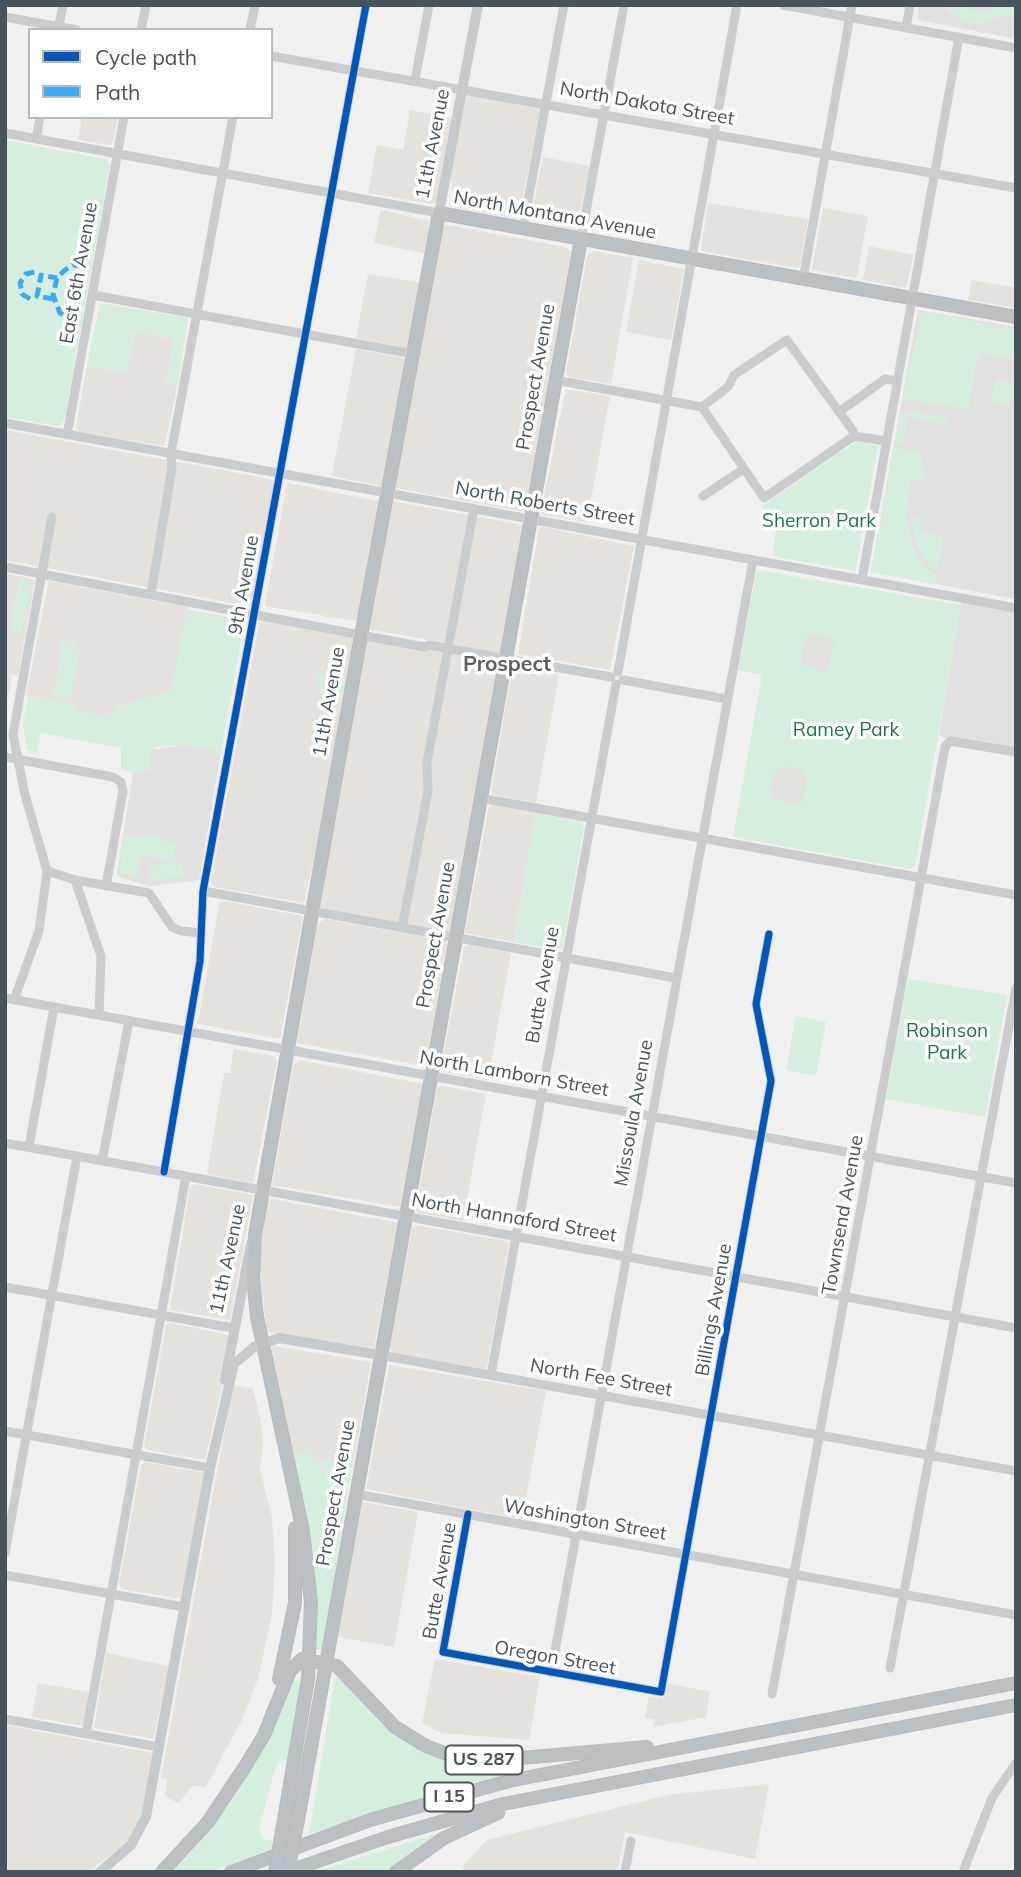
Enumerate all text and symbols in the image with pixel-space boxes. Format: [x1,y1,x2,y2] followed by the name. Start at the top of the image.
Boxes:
[28,28,273,119] legend
[95,44,197,70] text: Cycle path
[558,77,736,131] street label: North Dakota Street
[95,79,140,105] text: Path
[411,87,455,201] street label: 11th Avenue
[452,186,658,244] street label: North Montana Avenue
[55,200,103,346] street label: East 6th Avenue
[512,302,560,452] street label: Prospect Avenue
[454,477,636,531] street label: North Roberts Street
[762,510,876,532] park label: Sherron Park
[224,534,264,636] street label: 9th Avenue
[308,645,350,759] street label: 11th Avenue
[463,652,551,678] district label: Prospect
[793,719,899,741] park label: Ramey Park
[412,860,460,1010] street label: Prospect Avenue
[522,925,564,1045] street label: Butte Avenue
[906,1020,988,1064] park label: Robinson Park
[610,1038,658,1188] street label: Missoula Avenue
[418,1046,610,1102] street label: North Lamborn Street
[818,1133,868,1297] street label: Townsend Avenue
[410,1189,618,1247] street label: North Hannaford Street
[205,1202,251,1316] street label: 11th Avenue
[691,1242,737,1378] street label: Billings Avenue
[528,1354,674,1402] street label: North Fee Street
[312,1418,360,1568] street label: Prospect Avenue
[502,1494,668,1546] street label: Washington Street
[419,1521,461,1641] street label: Butte Avenue
[493,1636,617,1680] street label: Oregon Street
[446,1745,522,1774] road number: US 287
[424,1782,474,1812] road number: I 15

